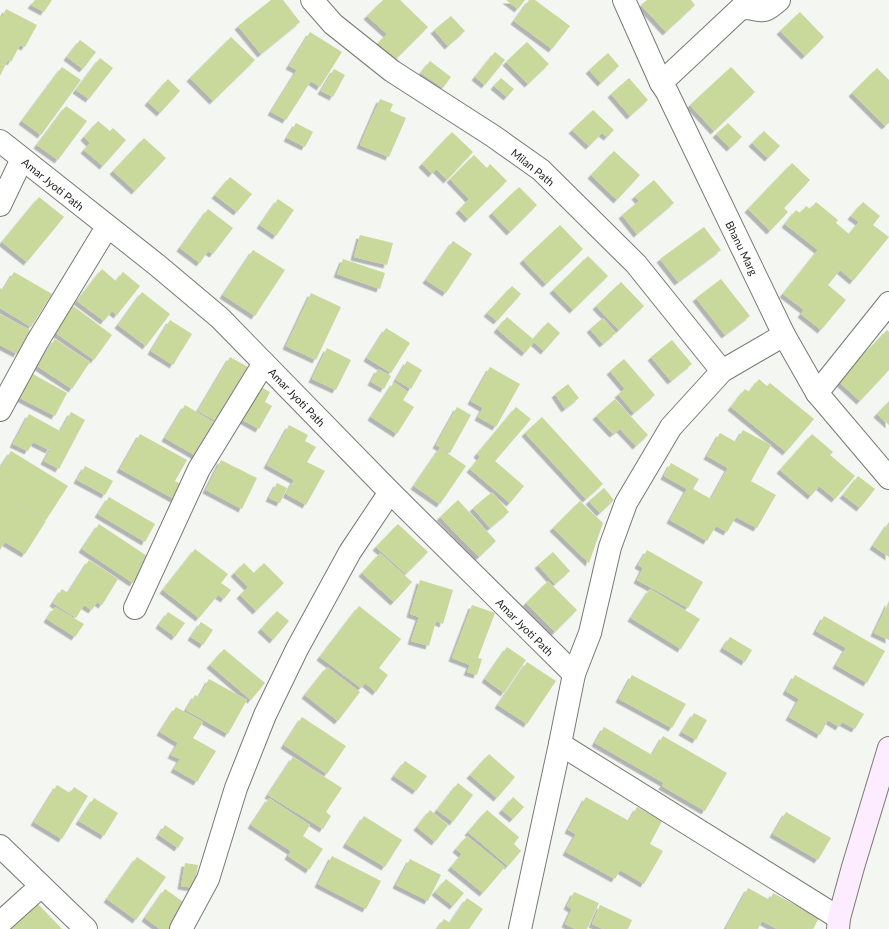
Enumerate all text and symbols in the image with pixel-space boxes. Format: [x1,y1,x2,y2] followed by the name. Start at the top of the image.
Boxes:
[509,146,557,188] street label: Milan Path
[19,155,87,213] street label: Amar Jyoti Path
[723,219,761,278] street label: Bhanu Marg
[266,365,328,429] street label: Amar Jyoti Path
[494,596,556,658] street label: Amar Jyoti Path

